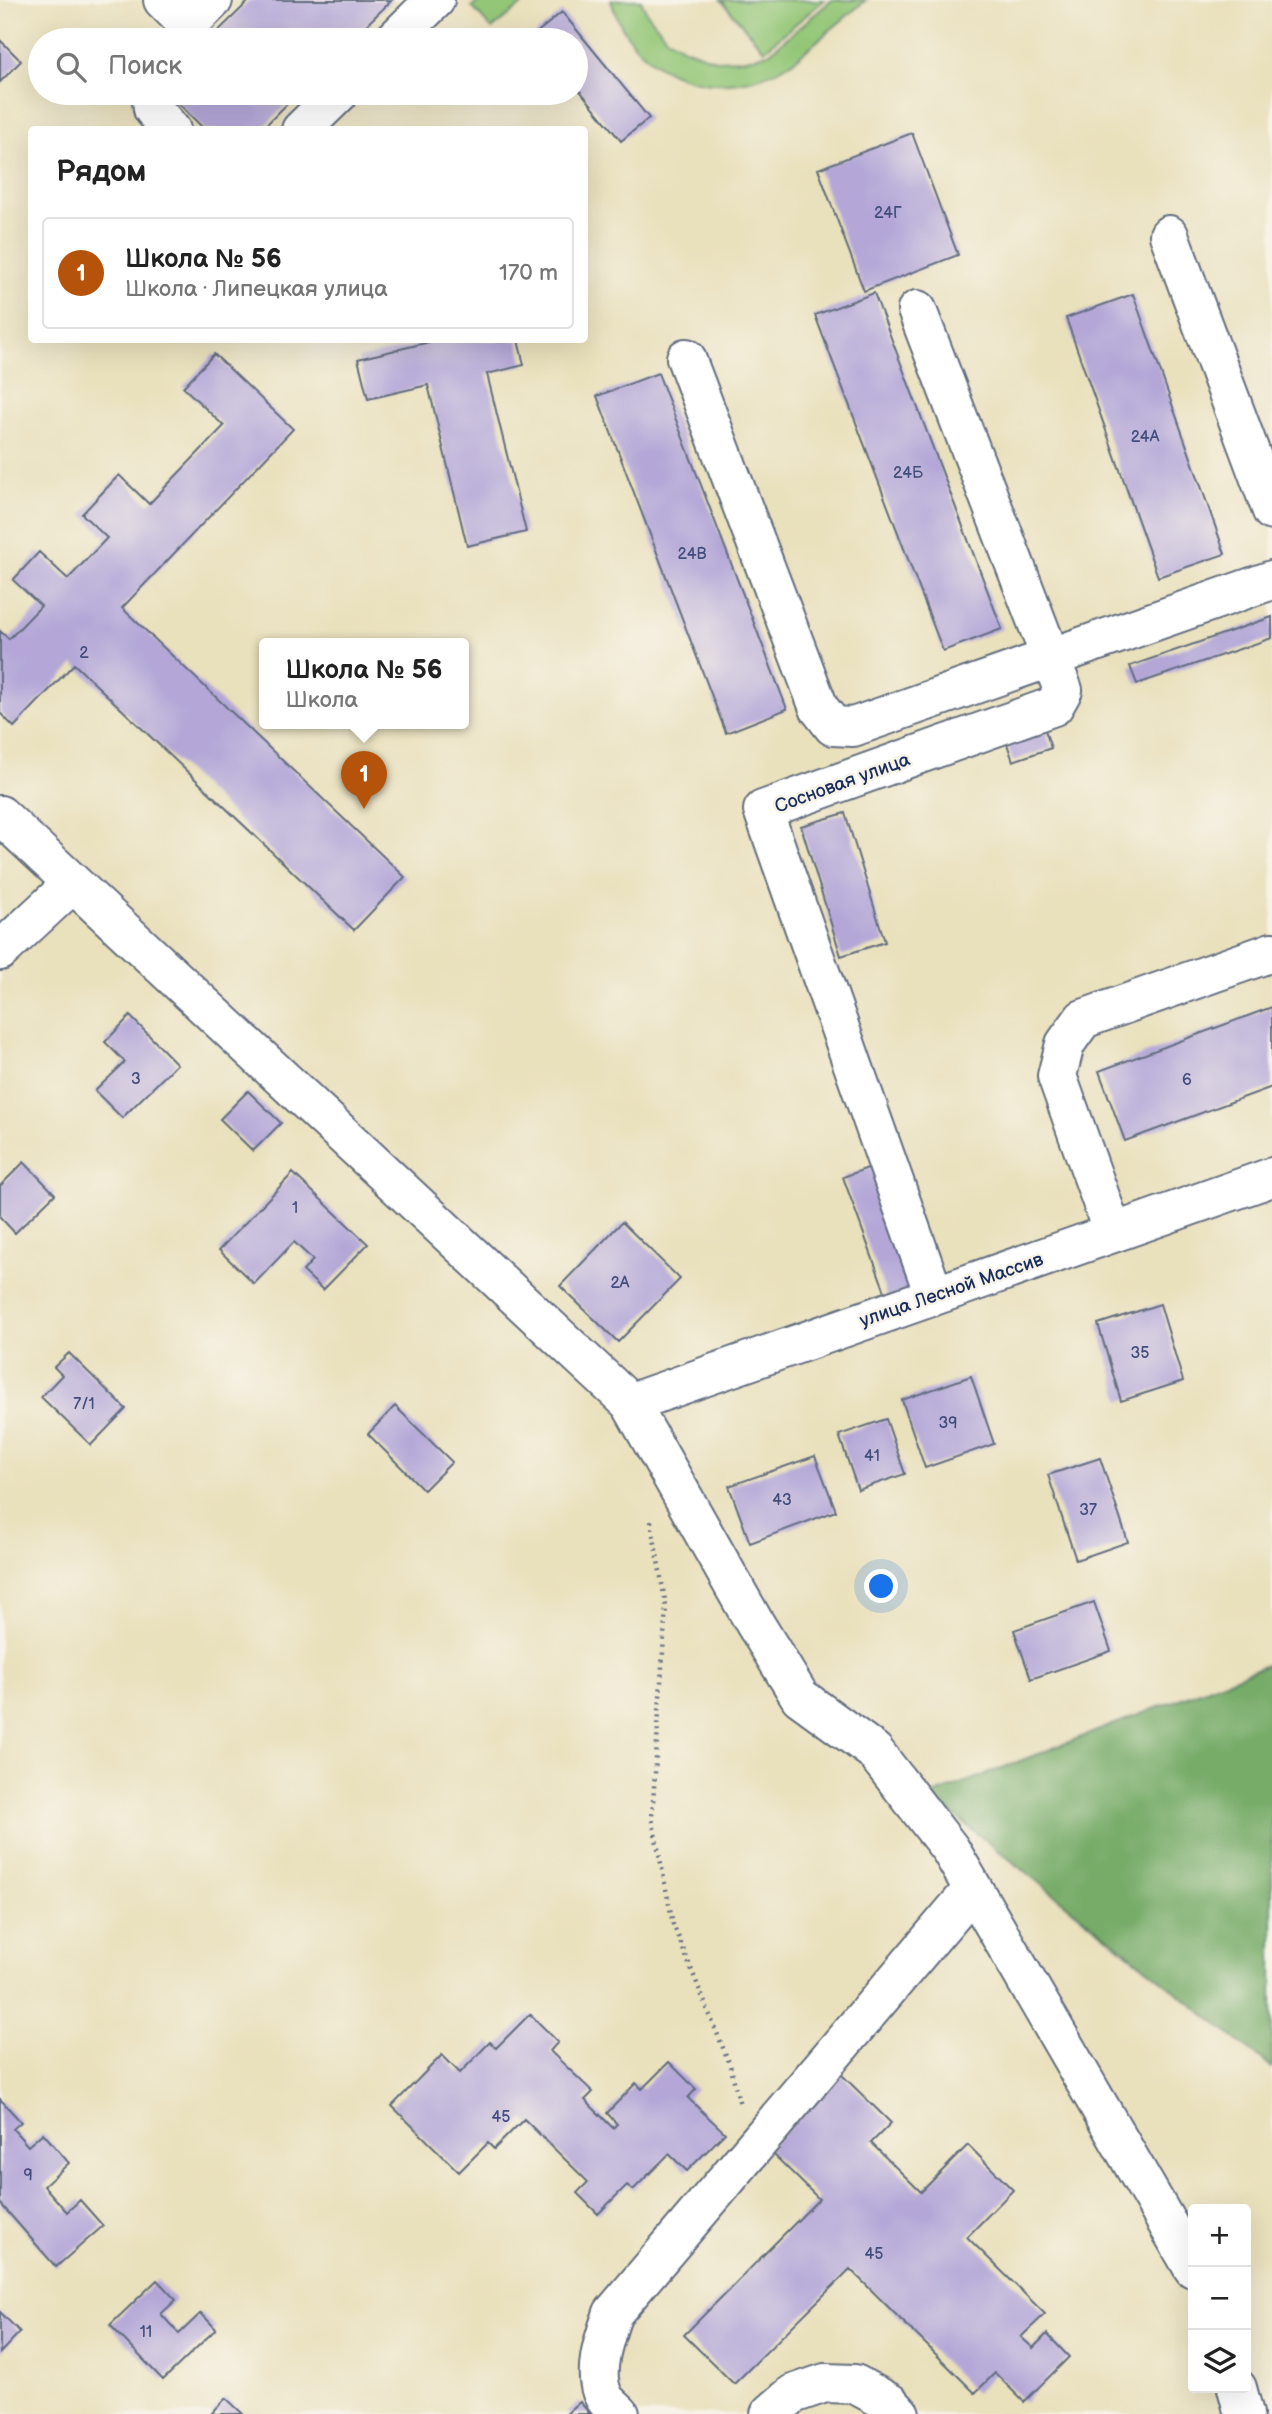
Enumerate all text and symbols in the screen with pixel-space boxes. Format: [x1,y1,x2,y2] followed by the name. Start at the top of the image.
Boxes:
[28,28,588,105] search box
[52,48,90,86] icon: search
[108,51,182,82] text: Поиск
[56,154,146,190] text: Рядом
[874,204,902,223] house number: 24Г
[125,244,282,275] text: Школа № 56
[76,259,86,287] text: 1
[499,259,558,287] text: 170 m
[125,275,388,303] text: Школа · Липецкая улица
[1131,428,1160,447] house number: 24А
[893,464,924,483] house number: 24Б
[677,545,707,564] house number: 24В
[259,638,469,729] popup
[79,644,89,663] house number: 2
[286,655,442,686] text: Школа № 56
[286,686,358,714] text: Школа
[772,748,913,819] street label: Сосновая улица
[341,751,387,809] pin: 1
[131,1070,141,1089] house number: 3
[1182,1071,1192,1090] house number: 6
[292,1199,298,1218] house number: 1
[857,1248,1046,1333] street label: улица Лесной Массив
[610,1274,630,1293] house number: 2А
[1130,1344,1150,1363] house number: 35
[73,1395,95,1414] house number: 7/1
[938,1414,958,1433] house number: 39
[864,1447,880,1466] house number: 41
[772,1491,792,1510] house number: 43
[1079,1501,1097,1520] house number: 37
[864,1569,898,1603] your location
[492,2108,510,2127] house number: 45
[23,2166,33,2185] house number: 9
[1188,2204,1251,2393] map controls
[1188,2204,1251,2267] button: +
[865,2245,883,2264] house number: 45
[1188,2267,1251,2330] button: −
[140,2323,152,2342] house number: 11
[1188,2330,1251,2393] button: layers

